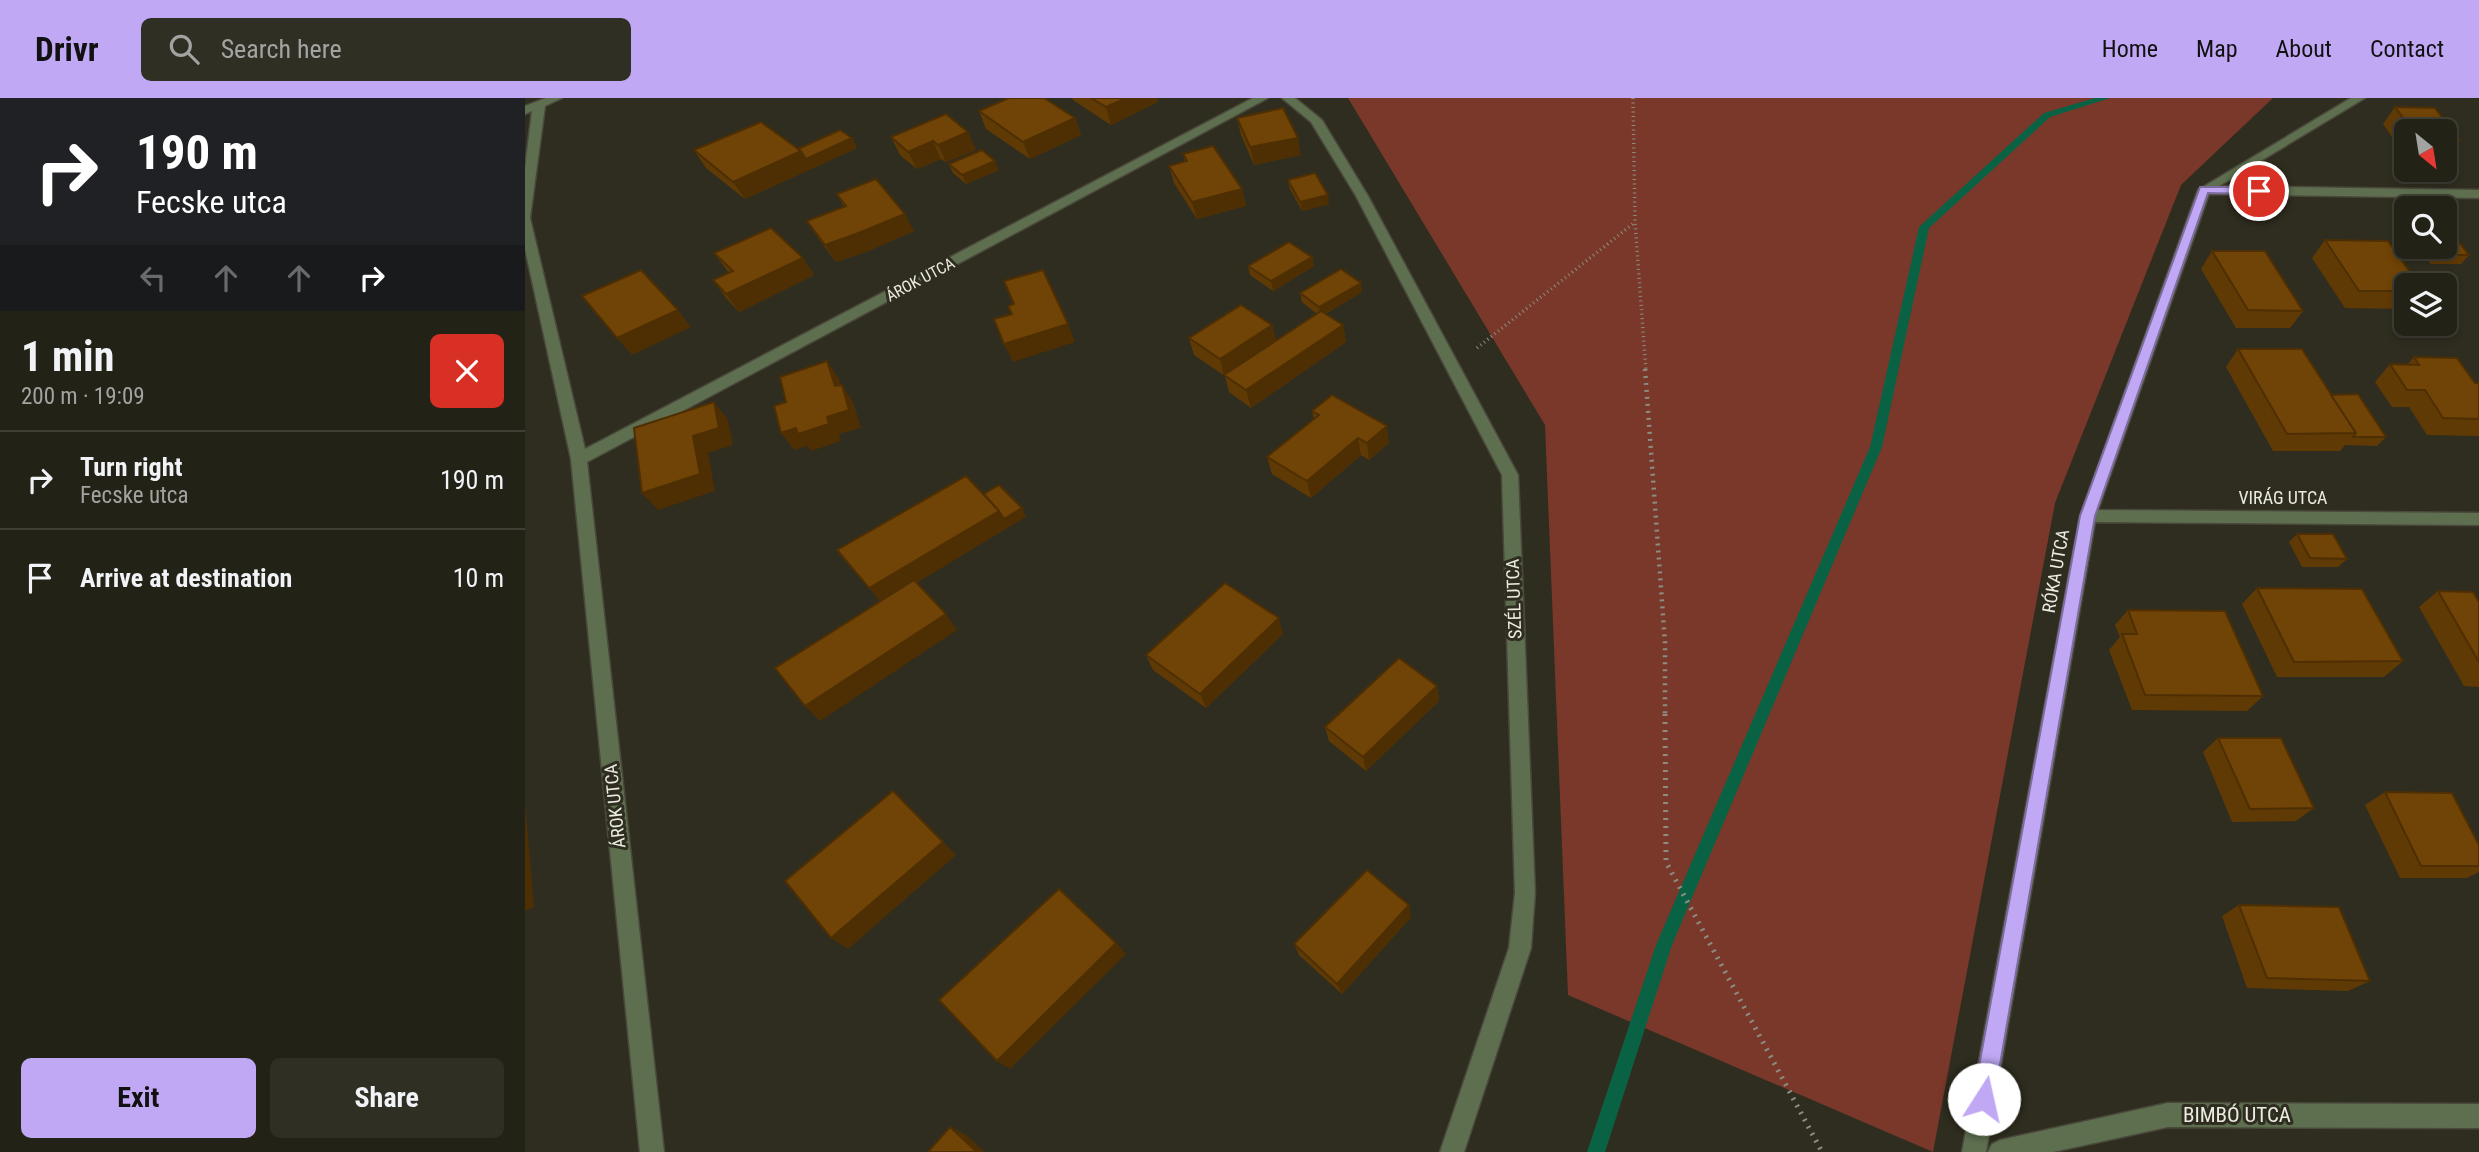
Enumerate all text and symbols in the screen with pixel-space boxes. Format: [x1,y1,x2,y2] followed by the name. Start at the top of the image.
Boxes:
[141,18,631,81] search box
[35,30,99,69] text: Drivr
[165,30,203,68] icon: search
[221,34,342,64] text: Search here
[2102,35,2158,63] text: Home
[2196,35,2238,63] text: Map
[2276,35,2332,63] text: About
[2370,35,2444,63] text: Contact
[2394,119,2457,182] north arrow
[2394,119,2457,336] map controls
[136,124,258,181] text: 190 m
[21,126,112,217] icon: right
[2229,161,2289,221] pin
[2240,172,2278,210] icon: arrive
[136,183,287,221] text: Fecske utca
[2394,196,2457,259] button: search
[883,253,958,305] street label: ÁROK UTCA
[134,259,172,297] icon: left
[207,259,245,297] icon: ahead
[280,259,318,297] icon: ahead
[353,259,391,297] icon: right
[2394,273,2457,336] button: layers
[21,332,114,381] text: 1 min
[430,334,504,408] button: close
[21,383,145,410] text: 200 m · 19:09
[80,452,182,482] text: Turn right
[21,461,59,499] icon: right
[440,465,504,495] text: 190 m
[80,482,189,509] text: Fecske utca
[2238,487,2328,508] street label: VIRÁG UTCA
[2038,527,2073,614] street label: RÓKA UTCA
[1502,558,1525,639] street label: SZÉL UTCA
[21,559,59,597] icon: arrive
[80,563,292,593] text: Arrive at destination
[453,563,504,593] text: 10 m
[600,762,629,849] street label: ÁROK UTCA
[21,1058,256,1138] button: Exit
[270,1058,504,1138] button: Share
[1947,1062,2021,1136] position arrow
[2183,1103,2291,1127] street label: BIMBÓ UTCA

